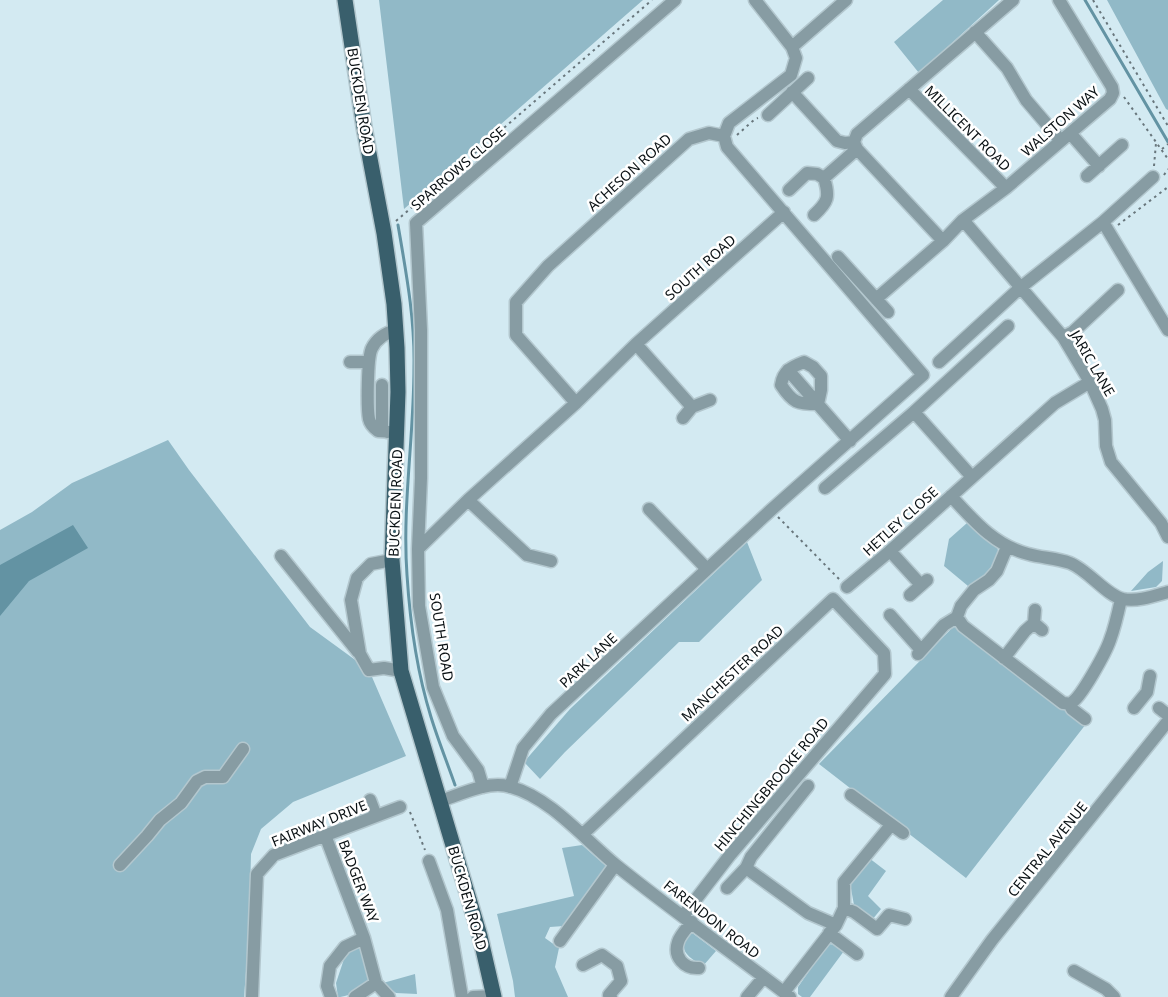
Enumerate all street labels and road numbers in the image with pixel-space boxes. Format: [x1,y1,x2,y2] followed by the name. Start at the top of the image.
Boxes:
[343,46,379,156] street label: BUCKDEN ROAD
[921,81,1015,175] street label: MILLICENT ROAD
[1017,82,1103,160] street label: WALSTON WAY
[407,122,509,214] street label: SPARROWS CLOSE
[583,129,675,215] street label: ACHESON ROAD
[661,230,739,304] street label: SOUTH ROAD
[1065,325,1120,400] street label: JARIC LANE
[384,449,406,557] street label: BUCKDEN ROAD
[858,482,942,560] street label: HETLEY CLOSE
[426,591,458,683] street label: SOUTH ROAD
[677,621,787,725] street label: MANCHESTER ROAD
[555,628,621,692] street label: PARK LANE
[709,713,833,855] street label: HINCHINGBROOKE ROAD
[268,795,370,851] street label: FAIRWAY DRIVE
[1003,798,1091,900] street label: CENTRAL AVENUE
[335,837,383,925] street label: BADGER WAY
[444,844,492,952] street label: BUCKDEN ROAD
[660,875,764,963] street label: FARENDON ROAD

